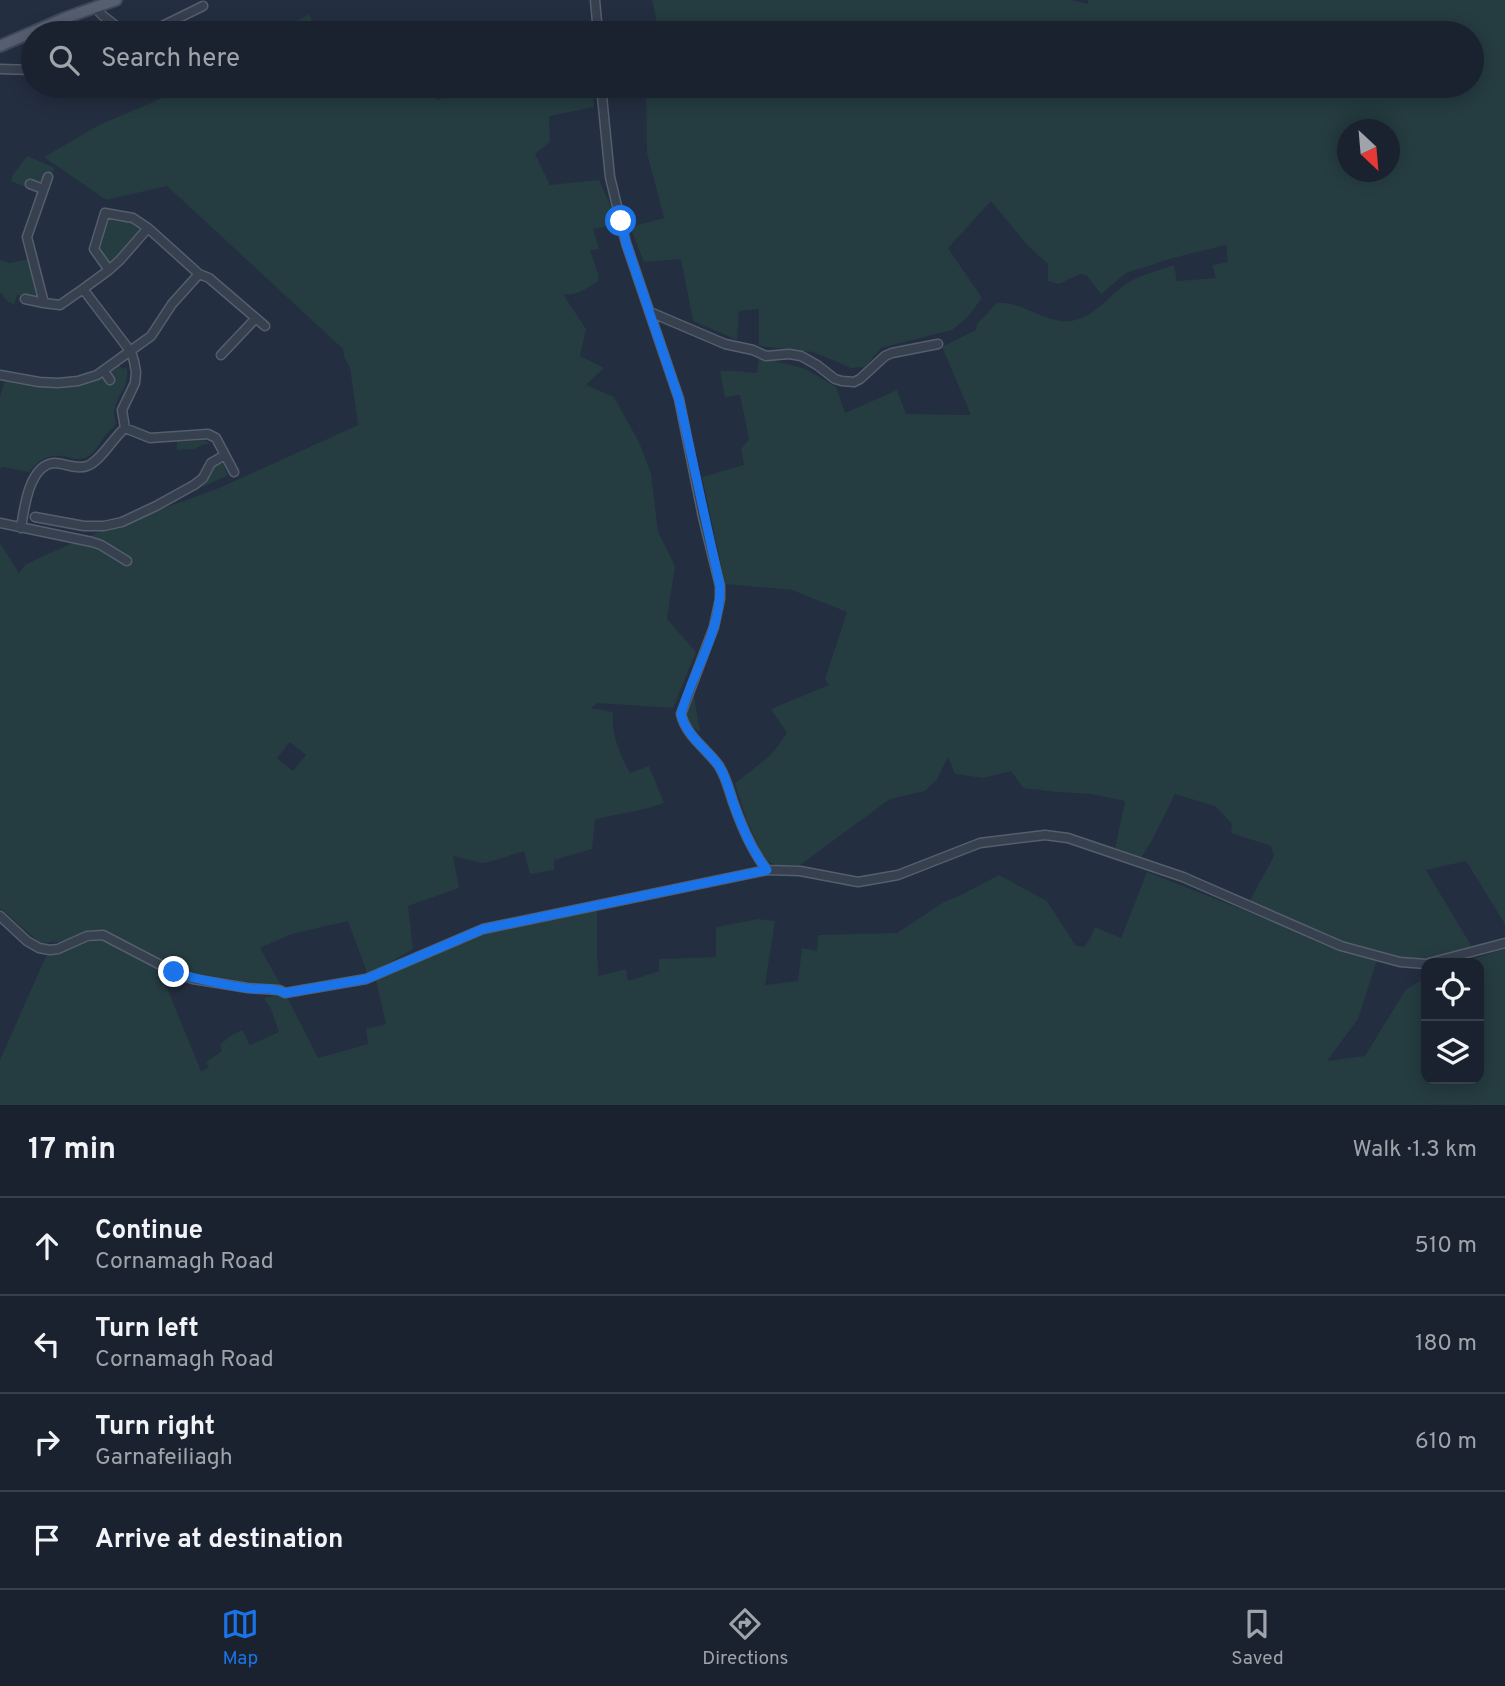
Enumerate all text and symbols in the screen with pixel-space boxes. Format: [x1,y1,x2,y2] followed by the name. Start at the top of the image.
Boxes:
[21,21,1484,98] search box
[45,41,83,79] icon: search
[101,43,240,76] text: Search here
[1337,119,1400,182] north arrow
[605,205,636,236] route start
[158,956,189,987] route end
[1421,958,1484,1084] map controls
[1421,958,1484,1021] button: locate
[1421,1021,1484,1084] button: layers
[28,1132,116,1169] text: 17 min
[1352,1136,1477,1165] text: Walk · 1.3 km
[95,1215,203,1248] text: Continue
[28,1227,66,1265] icon: ahead
[1414,1232,1477,1261] text: 510 m
[95,1248,274,1277] text: Cornamagh Road
[95,1313,199,1346] text: Turn left
[28,1325,66,1363] icon: left
[1415,1330,1477,1359] text: 180 m
[95,1346,274,1375] text: Cornamagh Road
[95,1411,215,1444] text: Turn right
[28,1423,66,1461] icon: right
[1415,1428,1477,1457] text: 610 m
[95,1444,233,1473] text: Garnafeiliagh
[28,1521,66,1559] icon: arrive
[95,1524,343,1557] text: Arrive at destination
[221,1605,259,1671] tab: Map
[702,1605,789,1671] tab: Directions
[1231,1605,1284,1671] tab: Saved

